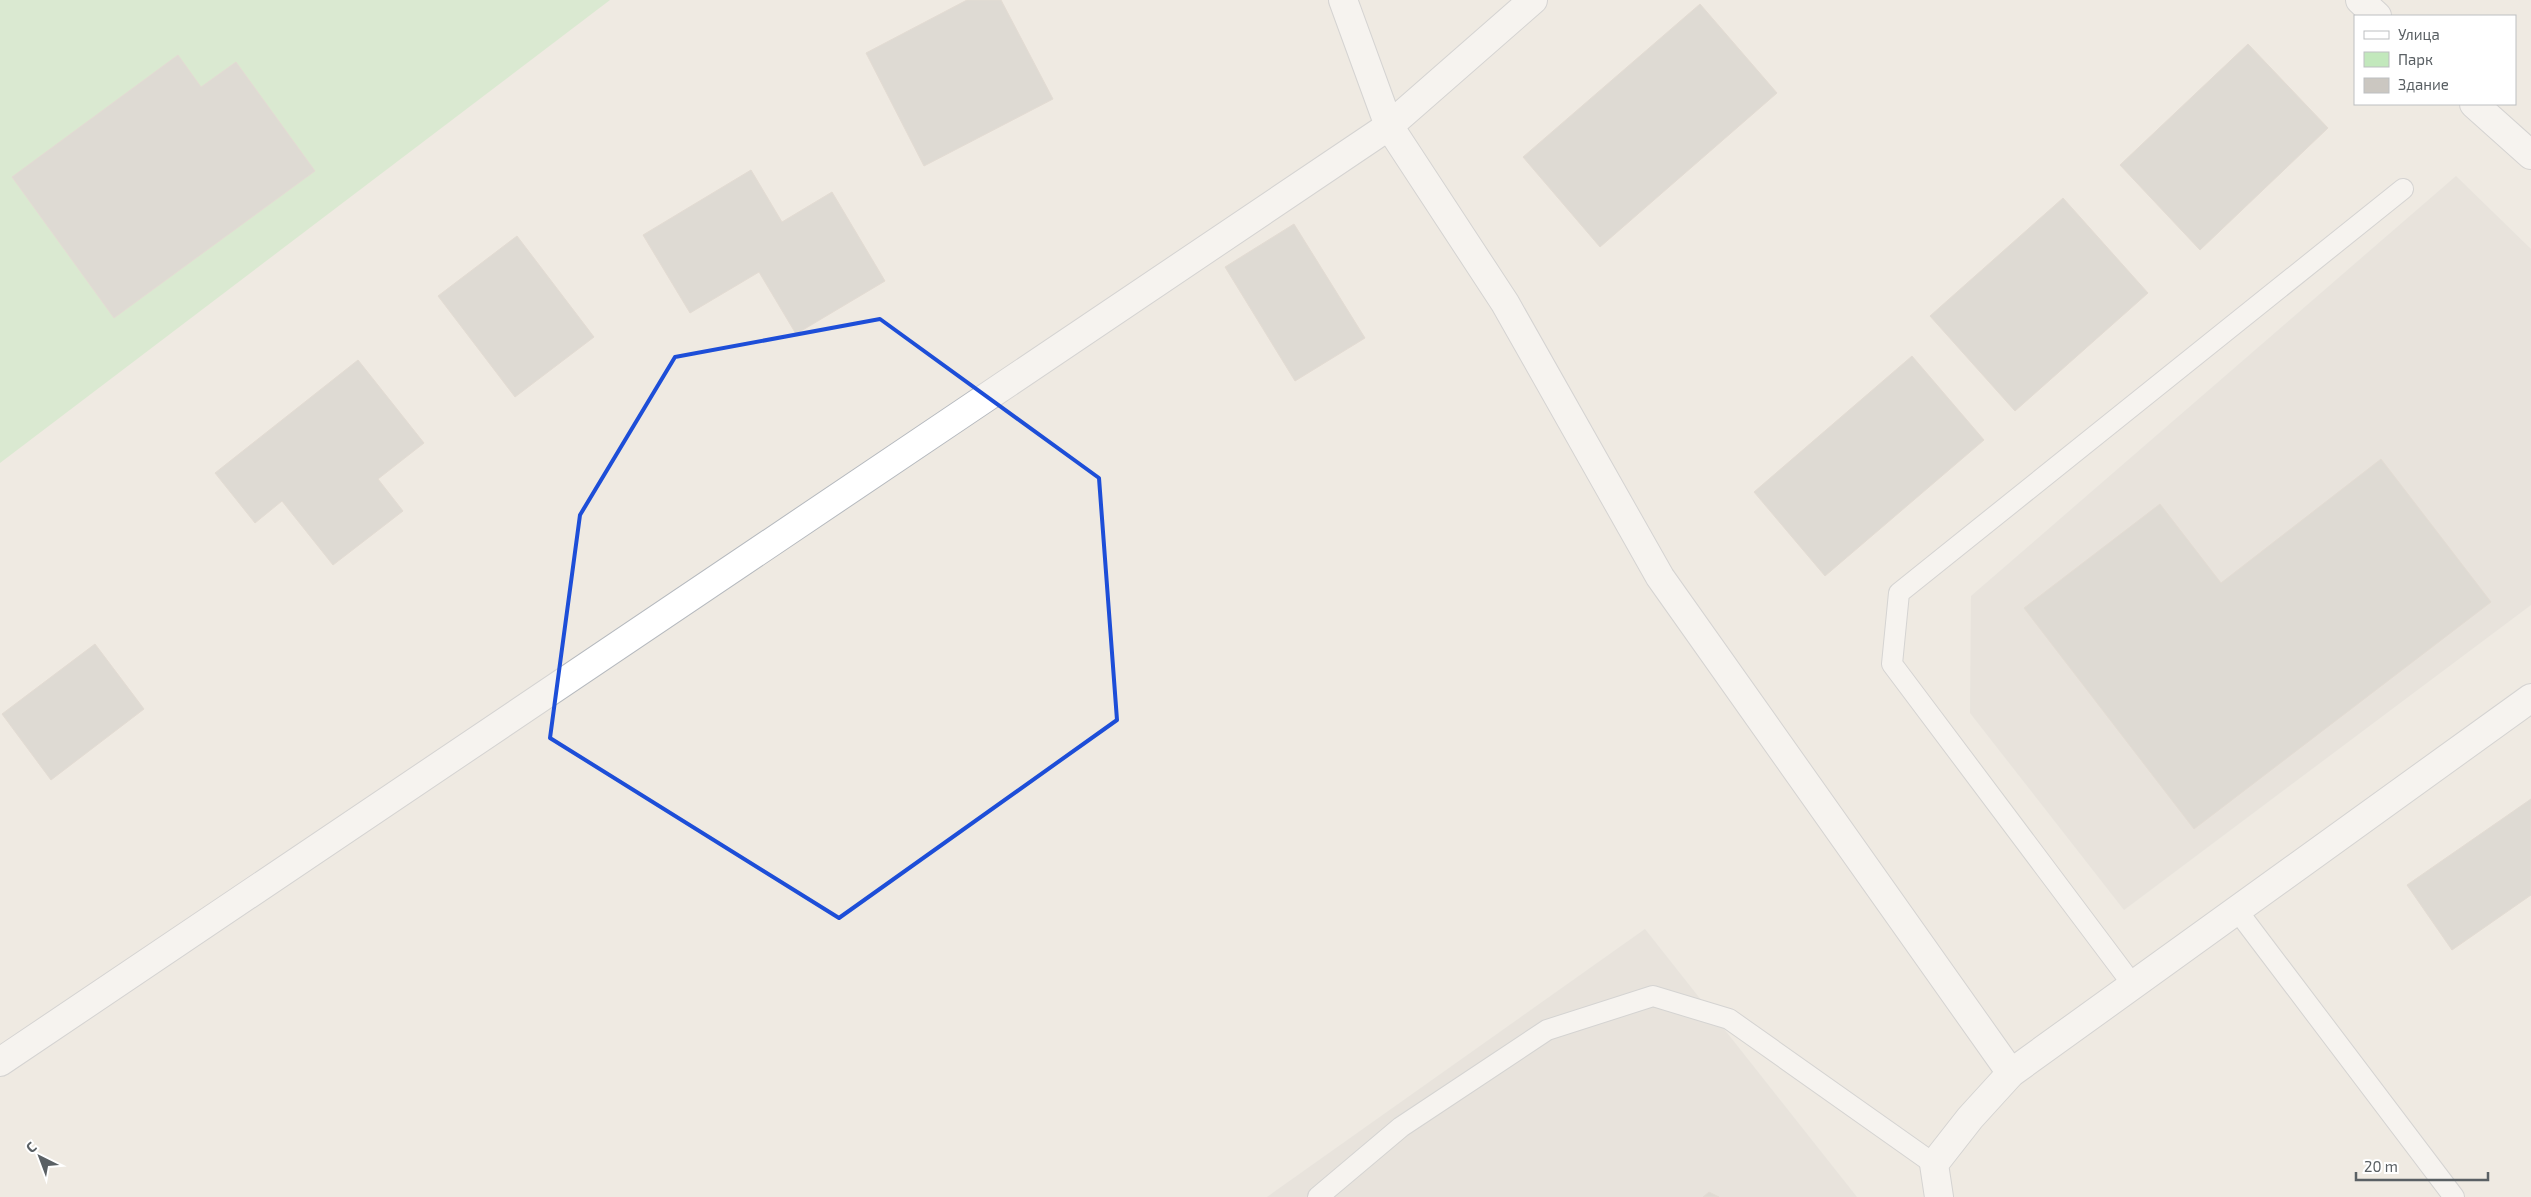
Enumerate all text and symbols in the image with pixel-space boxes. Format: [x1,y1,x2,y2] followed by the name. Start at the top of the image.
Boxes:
[2354,15,2516,105] legend
[2398,25,2440,43] text: Улица
[2398,50,2433,68] text: Парк
[2398,75,2449,93] text: Здание
[15,1132,65,1182] north arrow
[22,1138,40,1156] text: С
[2356,1150,2488,1182] scale bar
[2364,1157,2398,1175] text: 20 m

